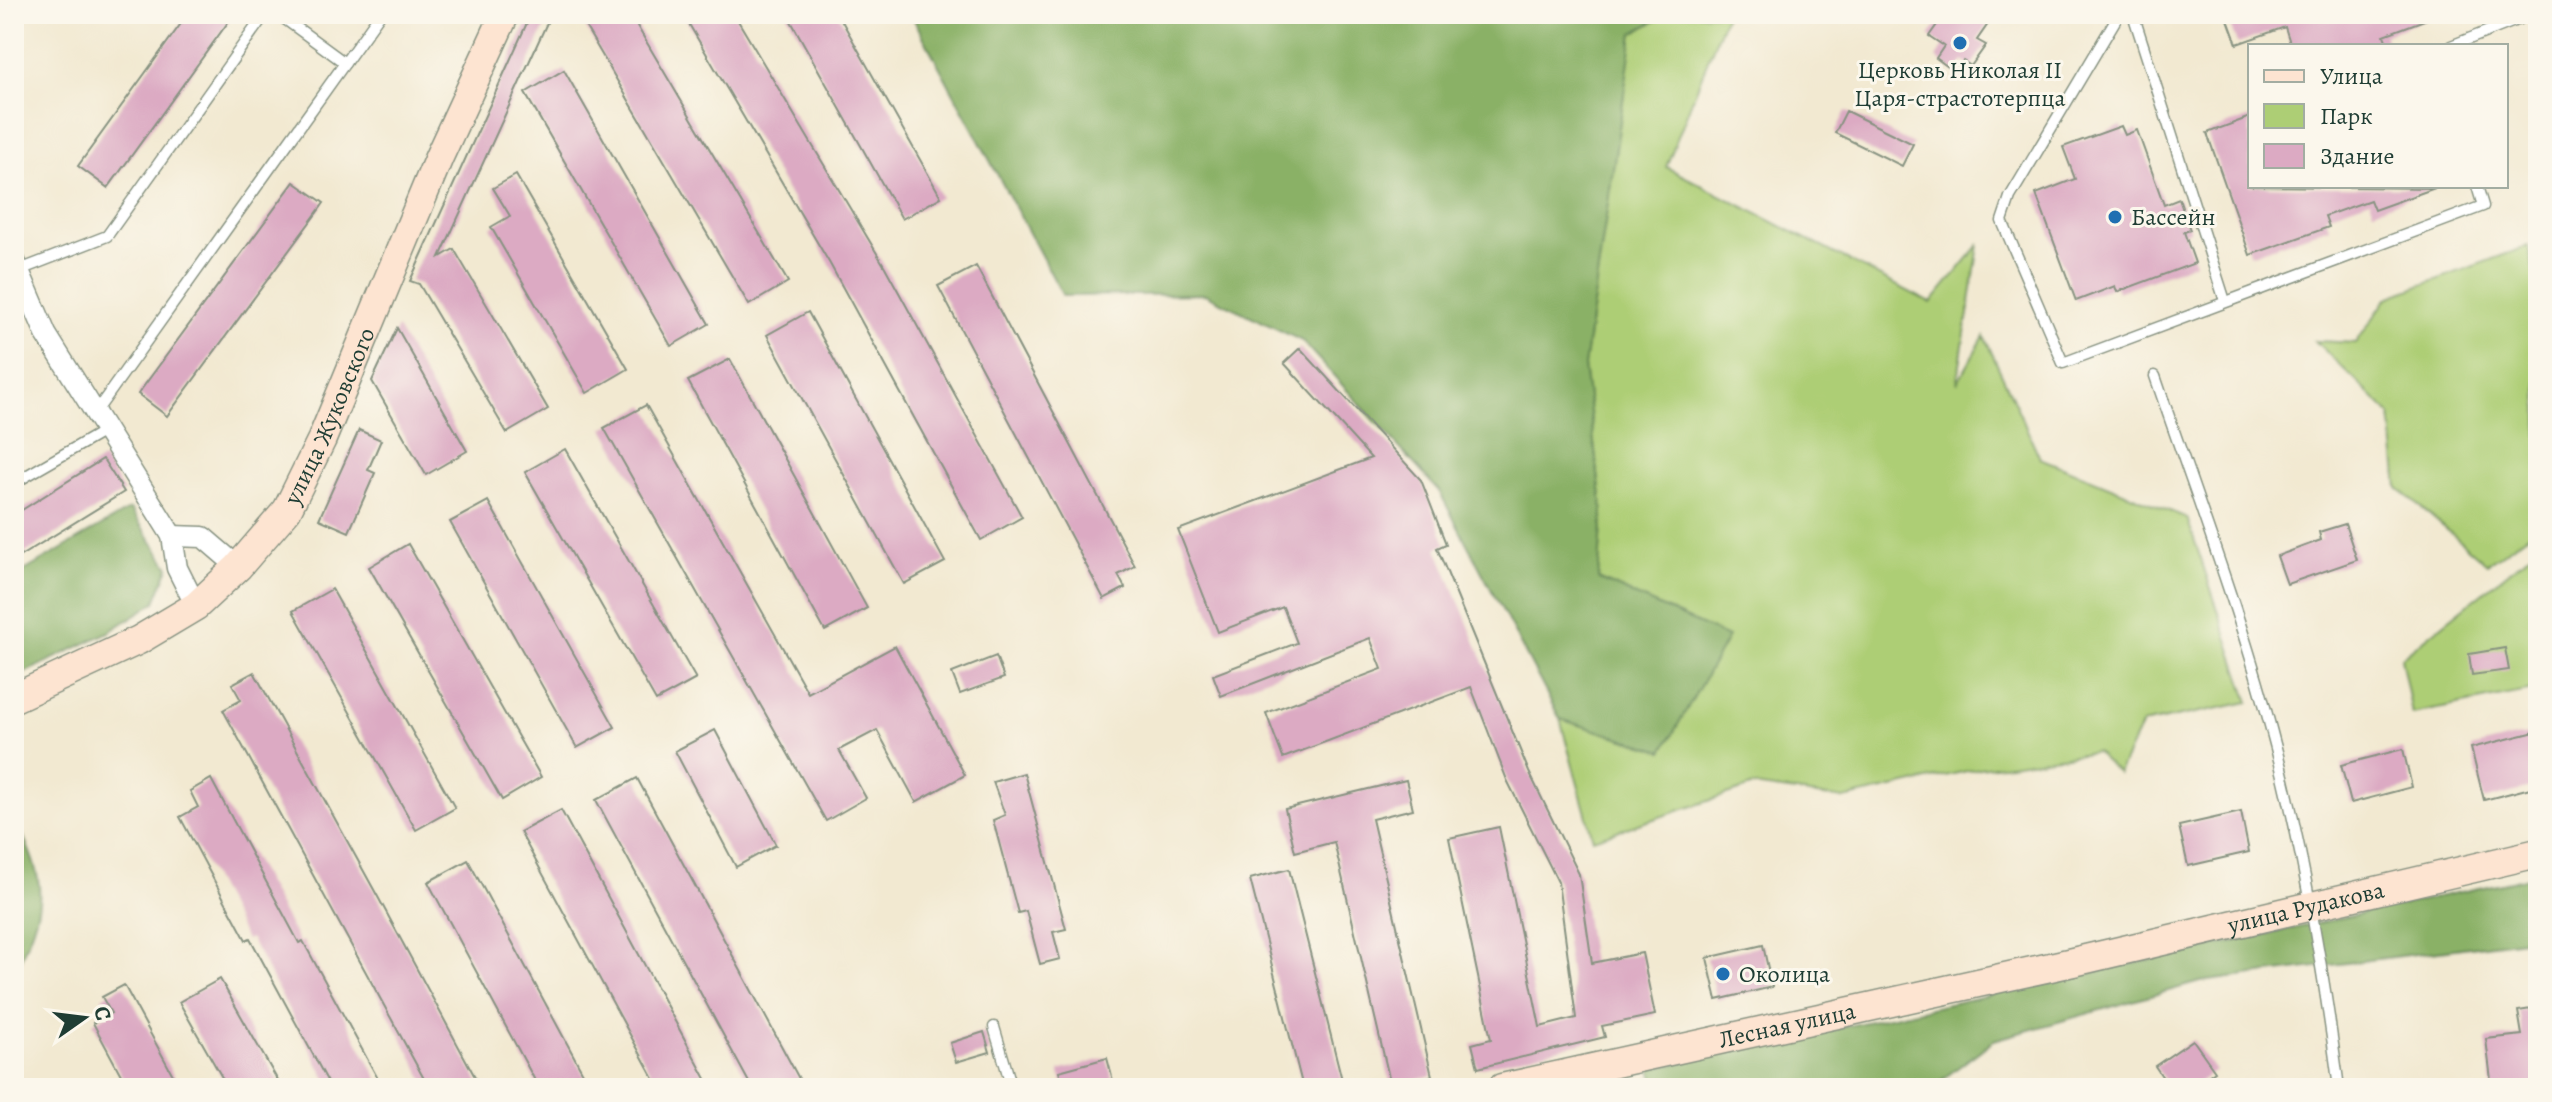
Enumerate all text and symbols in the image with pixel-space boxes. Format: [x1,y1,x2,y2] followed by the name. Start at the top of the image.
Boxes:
[1951,34,1969,52] marker: Церковь Николая II Царя-страстотерпца
[2248,44,2508,188] legend
[1854,54,2066,114] place label: Церковь Николая II Царя-страстотерпца
[2320,60,2383,92] text: Улица
[2320,100,2373,132] text: Парк
[2320,140,2395,172] text: Здание
[2131,201,2215,233] place label: Бассейн
[2106,208,2124,226] marker: Бассейн
[276,323,383,511] street label: улица Жуковского
[2223,874,2387,941] street label: улица Рудакова
[1739,958,1830,990] place label: Околица
[1714,965,1732,983] marker: Околица
[44,978,124,1058] north arrow
[1716,994,1859,1056] street label: Лесная улица
[86,1003,119,1024] text: С

